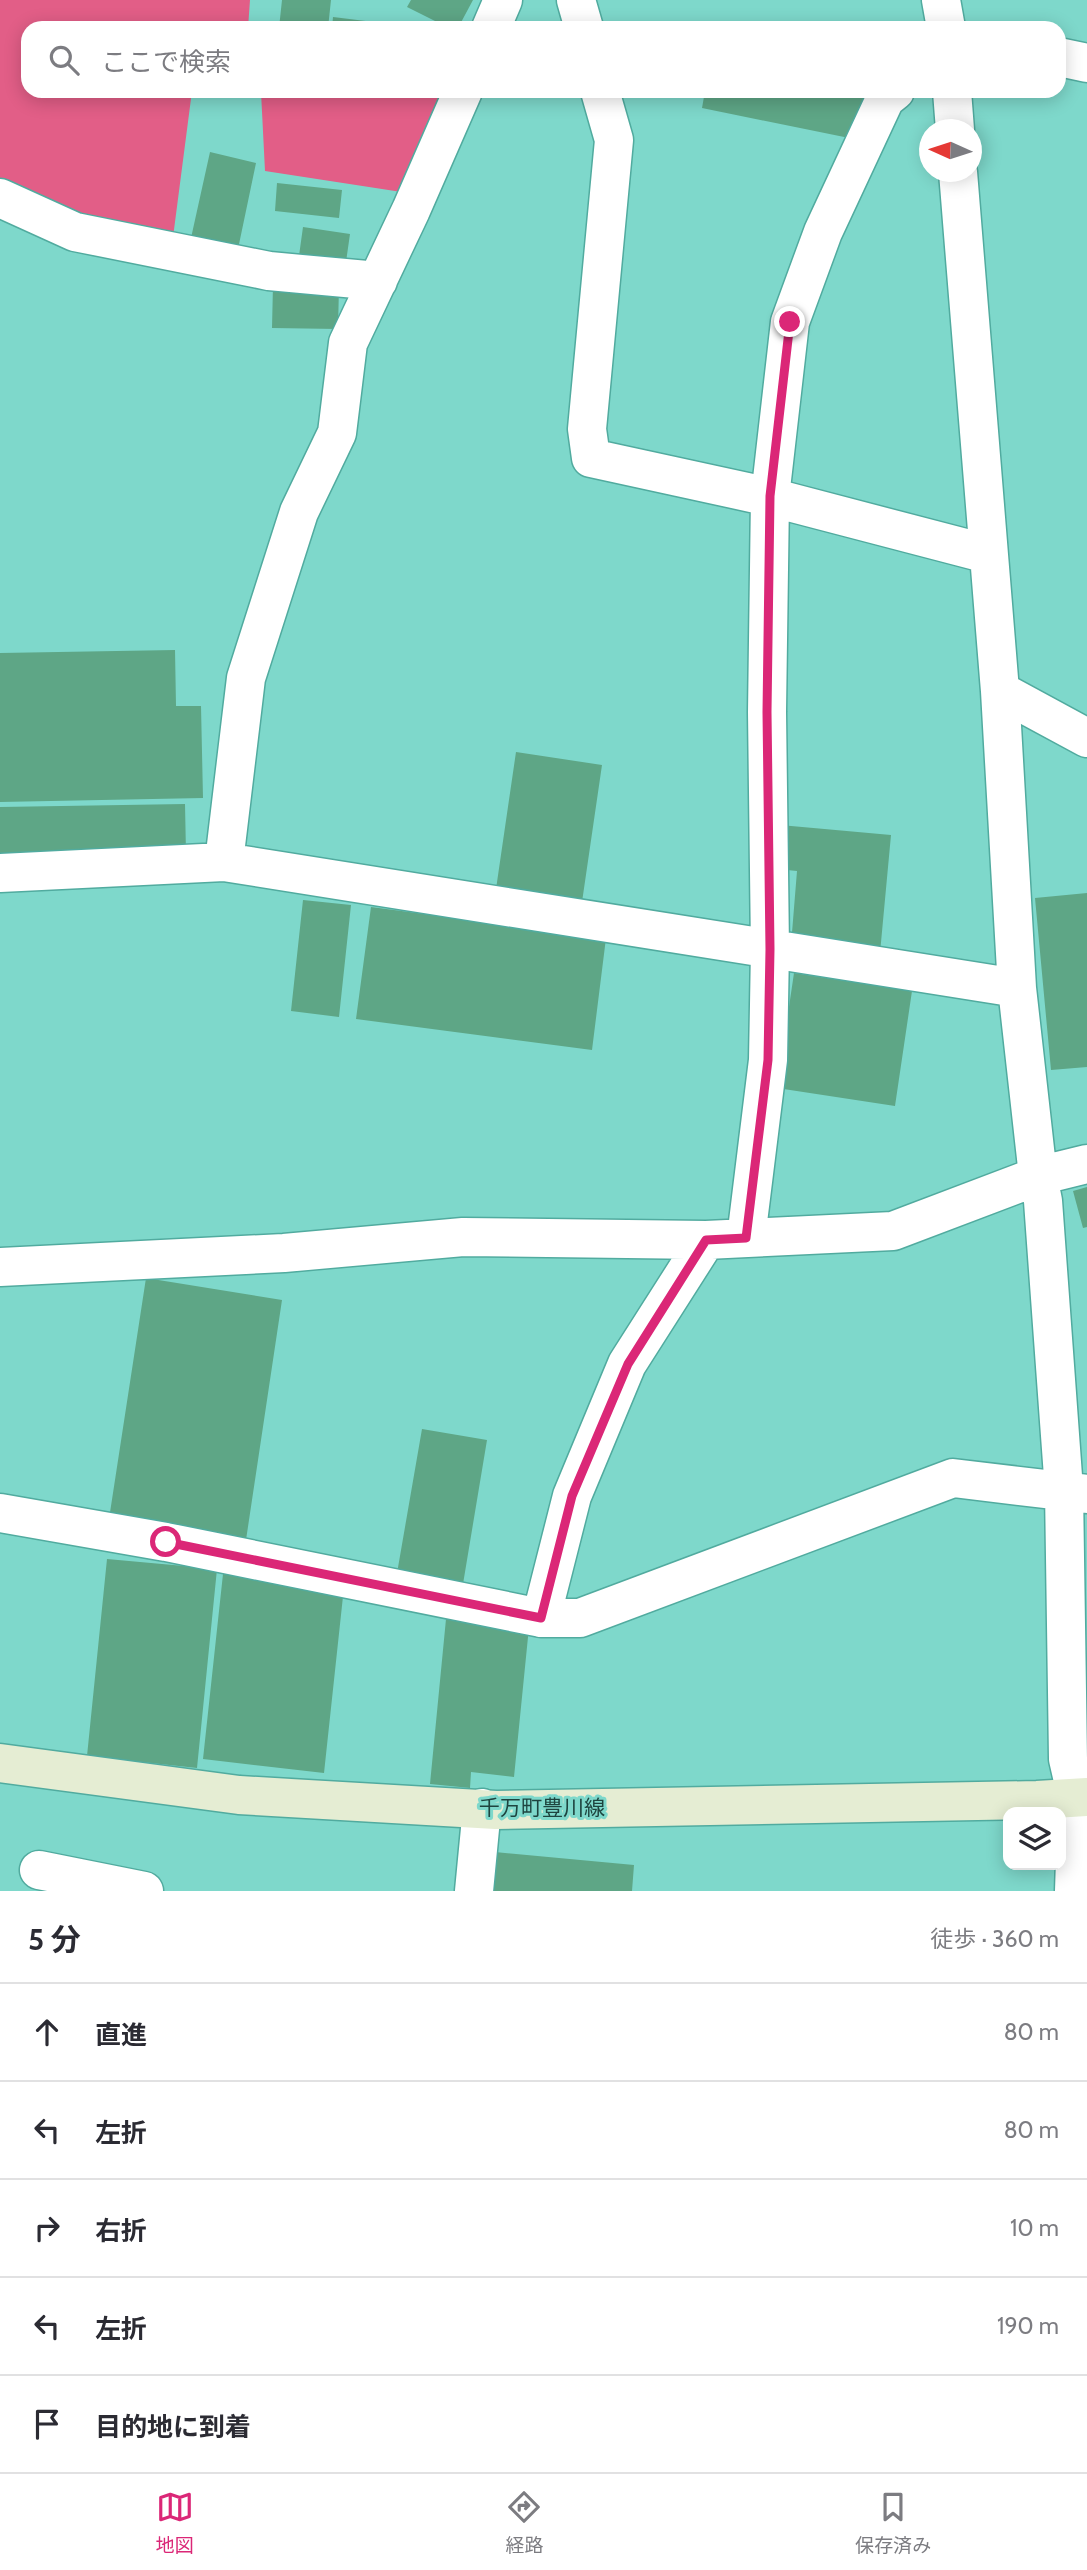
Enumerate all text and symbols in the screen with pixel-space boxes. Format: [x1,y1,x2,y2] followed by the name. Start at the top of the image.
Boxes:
[21,21,1066,98] search box
[45,41,83,79] icon: search
[101,46,231,78] text: ここで検索
[919,119,982,182] north arrow
[774,306,805,337] route end
[150,1526,181,1557] route start
[479,1795,605,1820] street label: 千万町豊川線
[1003,1807,1066,1870] map controls
[1003,1807,1066,1870] button: layers
[28,1921,81,1958] text: 5 分
[930,1925,1059,1953] text: 徒歩 · 360 m
[28,2013,66,2051] icon: ahead
[1004,2018,1059,2046] text: 80 m
[95,2019,147,2051] text: 直進
[28,2111,66,2149] icon: left
[1004,2116,1059,2144] text: 80 m
[95,2117,147,2149] text: 左折
[28,2209,66,2247] icon: right
[1010,2214,1059,2242] text: 10 m
[95,2215,147,2247] text: 右折
[28,2307,66,2345] icon: left
[997,2312,1059,2340] text: 190 m
[95,2313,147,2345] text: 左折
[28,2405,66,2443] icon: arrive
[95,2411,251,2443] text: 目的地に到着
[156,2488,194,2557] tab: 地図
[505,2488,543,2557] tab: 経路
[855,2488,931,2557] tab: 保存済み

